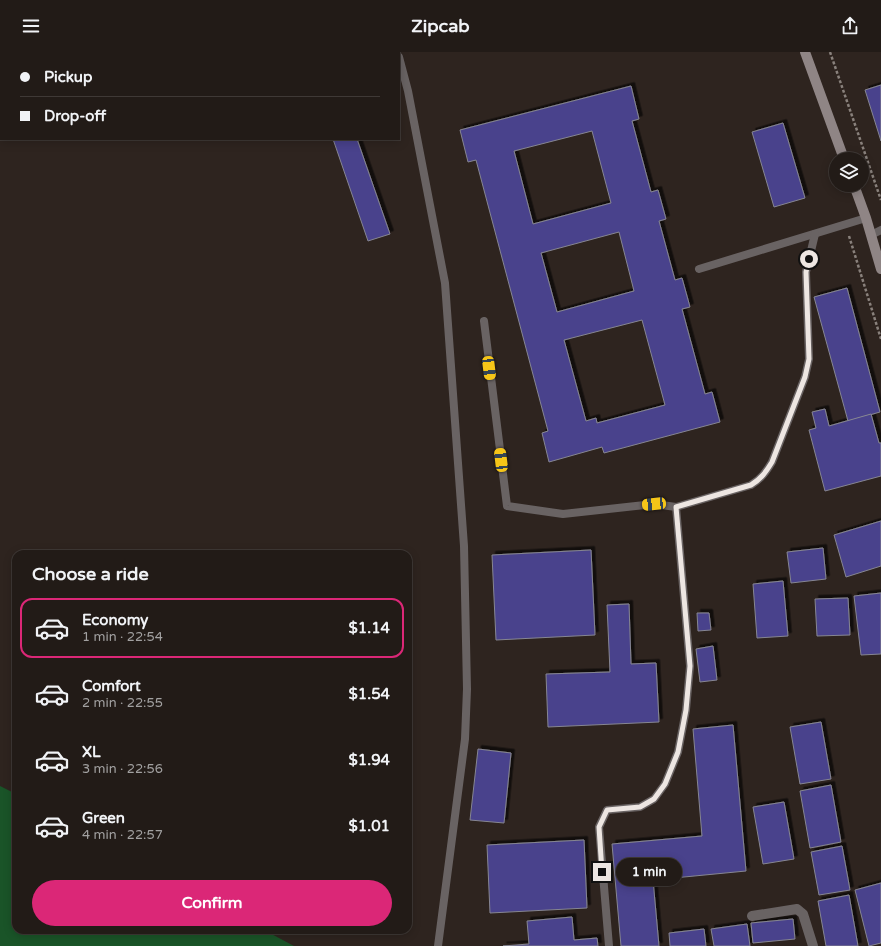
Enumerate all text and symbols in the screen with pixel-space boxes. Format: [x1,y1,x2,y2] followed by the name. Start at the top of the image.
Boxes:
[20,15,42,37] icon: menu
[411,15,470,37] text: Zipcab
[839,15,861,37] icon: share
[44,68,92,86] text: Pickup
[44,107,106,125] text: Drop-off
[829,152,869,192] map controls
[829,152,869,192] button: layers
[800,250,818,268] route start
[482,355,496,381] car
[494,447,508,473] car
[641,497,667,511] car
[32,563,149,585] text: Choose a ride
[34,610,70,646] icon: car
[82,611,148,629] text: Economy
[349,619,390,637] text: $1.14
[82,629,163,645] text: 1 min · 22:54
[34,676,70,712] icon: car
[82,677,141,695] text: Comfort
[349,685,390,703] text: $1.54
[82,695,163,711] text: 2 min · 22:55
[34,742,70,778] icon: car
[82,743,101,761] text: XL
[349,751,390,769] text: $1.94
[82,761,163,777] text: 3 min · 22:56
[34,808,70,844] icon: car
[82,809,125,827] text: Green
[349,817,390,835] text: $1.01
[82,827,163,843] text: 4 min · 22:57
[616,858,682,886] callout: 1 min
[593,863,611,881] route end
[632,864,666,880] text: 1 min
[32,880,392,926] button: Confirm

